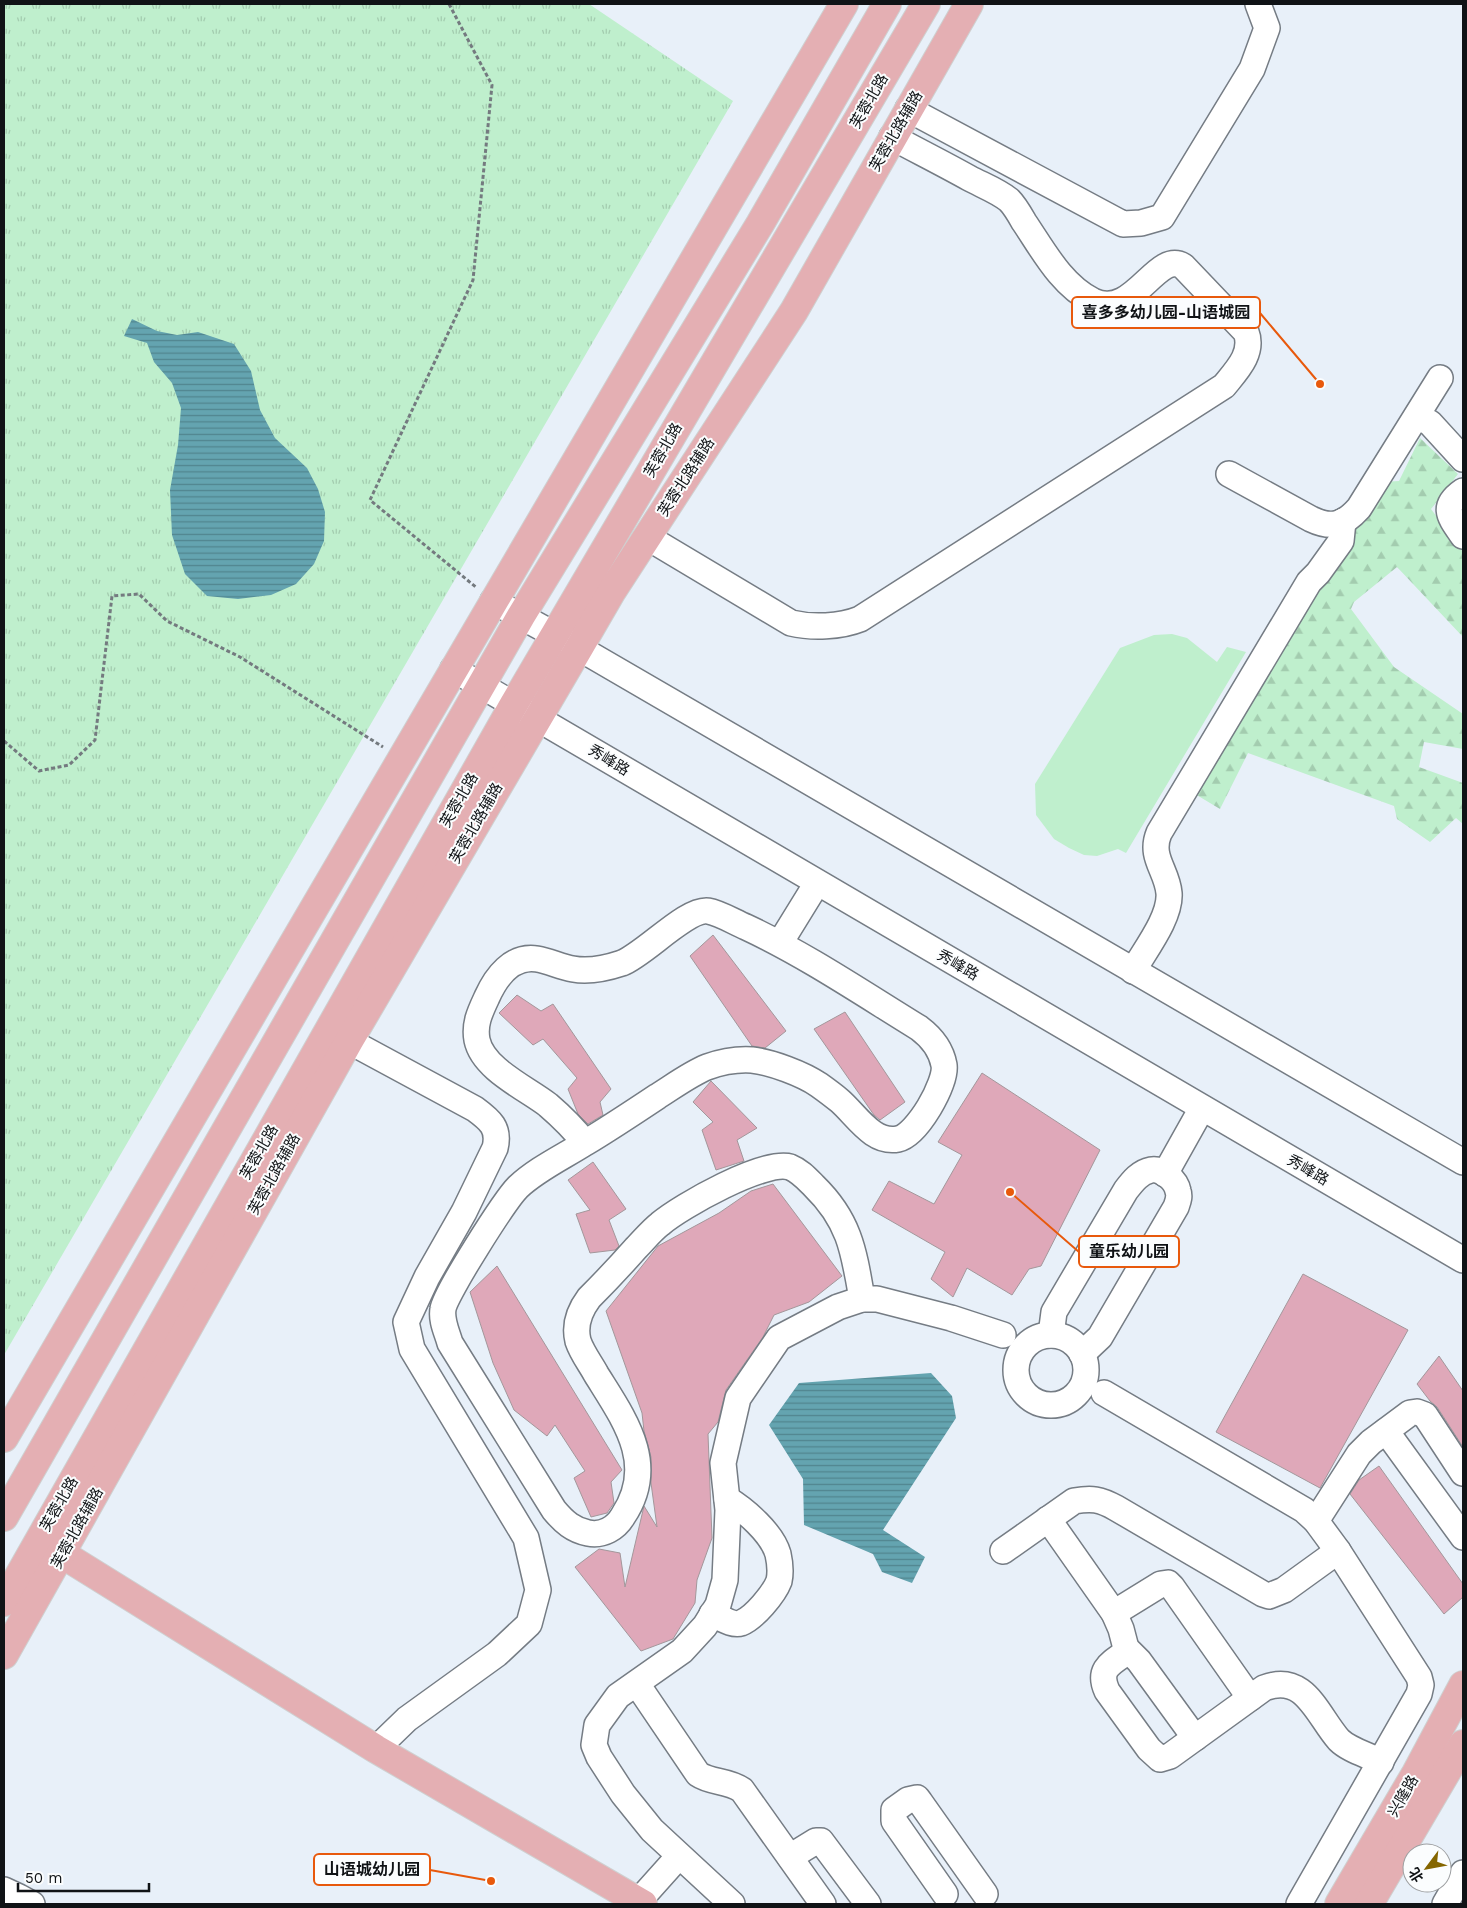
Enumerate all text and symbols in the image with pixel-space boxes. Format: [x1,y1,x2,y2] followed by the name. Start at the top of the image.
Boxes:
[846,71,892,131] street label: 芙蓉北路
[866,88,926,174] street label: 芙蓉北路辅路
[1072,297,1260,328] callout: 喜多多幼儿园-山语城园
[1082,303,1250,322] text: 喜多多幼儿园-山语城园
[640,420,686,480] street label: 芙蓉北路
[654,434,718,520] street label: 芙蓉北路辅路
[585,741,633,779] street label: 秀峰路
[436,770,482,830] street label: 芙蓉北路
[446,780,506,866] street label: 芙蓉北路辅路
[934,946,982,984] street label: 秀峰路
[236,1122,282,1182] street label: 芙蓉北路
[244,1130,304,1218] street label: 芙蓉北路辅路
[1284,1151,1332,1189] street label: 秀峰路
[1079,1236,1179,1267] callout: 童乐幼儿园
[1089,1242,1169,1261] text: 童乐幼儿园
[36,1474,82,1534] street label: 芙蓉北路
[47,1484,107,1572] street label: 芙蓉北路辅路
[1384,1772,1422,1820] street label: 兴隆路
[1402,1843,1452,1893] north arrow
[314,1854,430,1885] callout: 山语城幼儿园
[18,1860,149,1892] scale bar
[324,1860,420,1879] text: 山语城幼儿园
[1405,1865,1426,1885] text: 北
[25,1869,62,1887] text: 50 m

